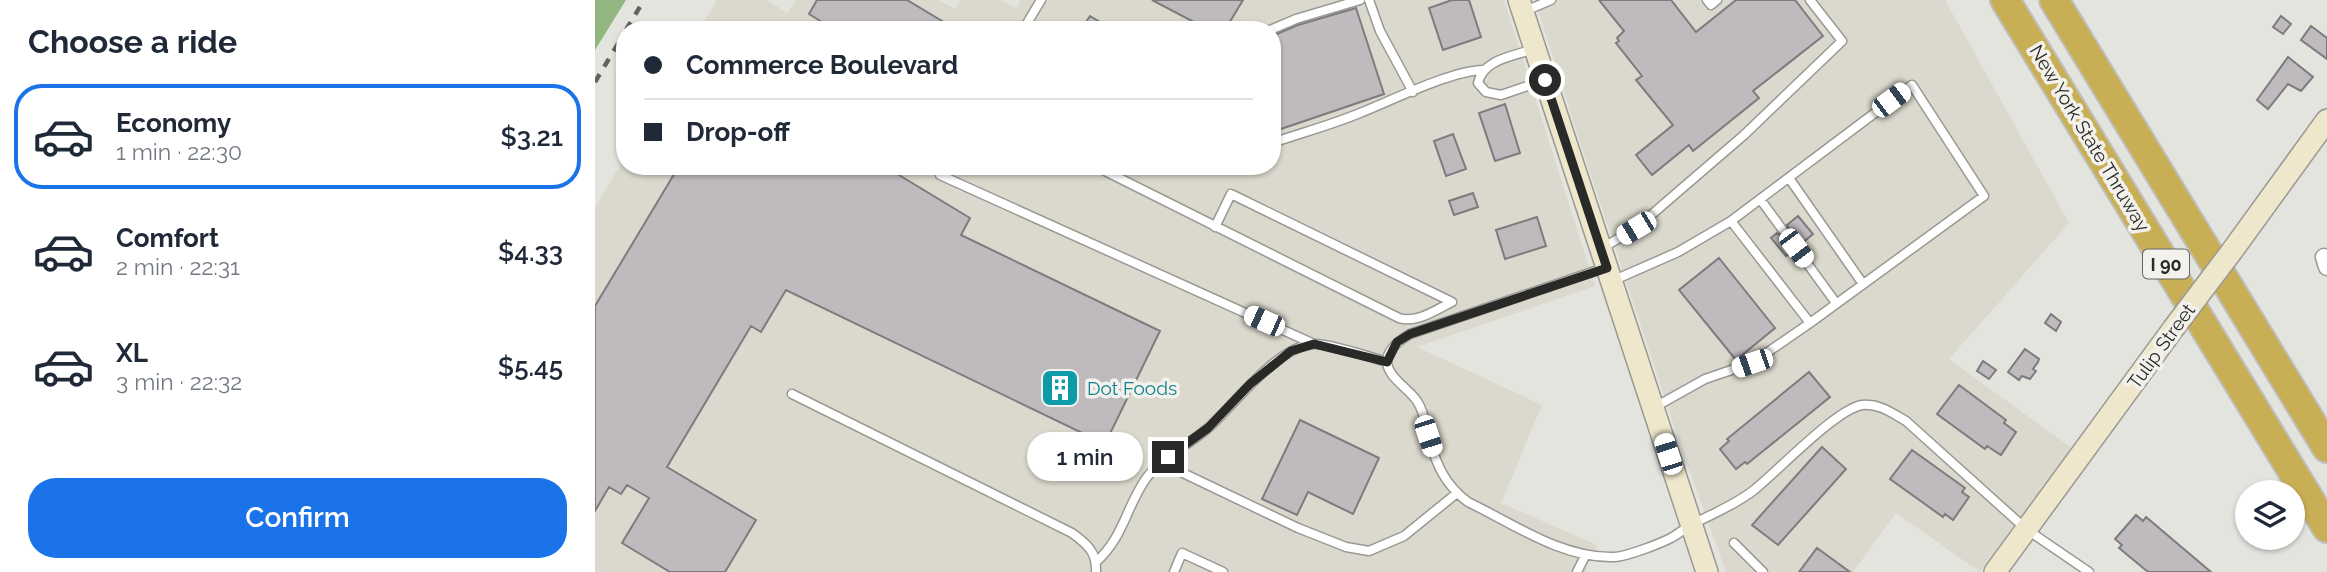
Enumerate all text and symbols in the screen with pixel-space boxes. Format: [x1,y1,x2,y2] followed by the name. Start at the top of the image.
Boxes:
[28,23,237,60] text: Choose a ride
[2026,41,2154,235] street label: New York State Thruway
[686,50,958,80] text: Commerce Boulevard
[1529,64,1561,96] route start
[1868,79,1915,121] car
[32,105,95,168] icon: car
[116,108,231,138] text: Economy
[686,117,790,147] text: Drop-off
[500,122,563,152] text: $3.21
[116,138,242,165] text: 1 min · 22:30
[1613,208,1660,248] car
[32,220,95,283] icon: car
[116,223,219,253] text: Comfort
[1775,225,1818,271] car
[498,237,563,267] text: $4.33
[2143,250,2189,278] road number: I 90
[116,253,240,280] text: 2 min · 22:31
[2123,299,2200,393] street label: Tulip Street
[1241,303,1288,339] car
[32,335,95,398] icon: car
[116,338,148,368] text: XL
[1729,346,1776,380] car
[498,352,563,382] text: $5.45
[1039,367,1081,409] building icon: Dot Foods
[116,368,242,395] text: 3 min · 22:32
[1087,377,1177,399] place label: Dot Foods
[1412,413,1445,459] car
[1652,431,1685,477] car
[1028,433,1143,482] callout: 1 min
[1152,441,1184,473] route end
[1056,443,1114,470] text: 1 min
[28,478,567,558] button: Confirm
[2235,480,2305,550] map controls
[2235,480,2305,550] button: layers

